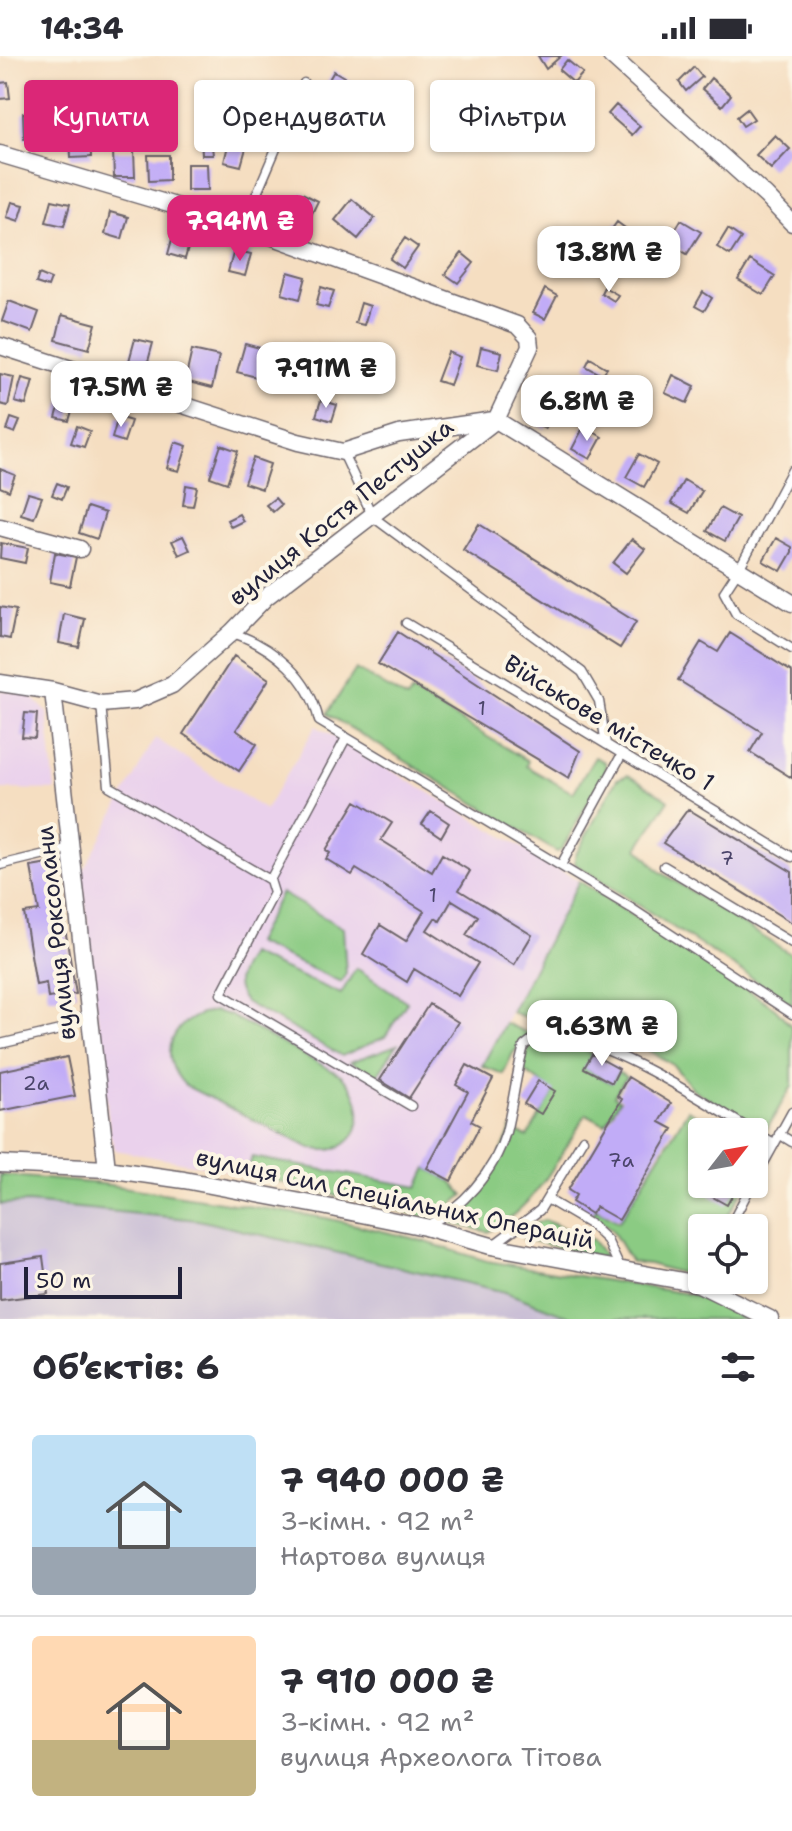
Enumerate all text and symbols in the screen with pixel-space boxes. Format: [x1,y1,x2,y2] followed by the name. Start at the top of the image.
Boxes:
[40,8,124,49] text: 14:34
[24,80,178,152] chip: Купити
[194,80,414,152] chip: Орендувати
[430,80,595,152] chip: Фільтри
[166,195,314,263] pin: 7.94M ₴
[185,203,295,238] text: 7.94M ₴
[535,226,683,294] pin: 13.8M ₴
[555,234,663,269] text: 13.8M ₴
[252,342,400,410] pin: 7.91M ₴
[275,350,377,385] text: 7.91M ₴
[47,361,195,429] pin: 17.5M ₴
[69,369,173,404] text: 17.5M ₴
[522,375,652,443] pin: 6.8M ₴
[539,383,635,418] text: 6.8M ₴
[222,411,460,613] street label: вулиця Костя Пестушка
[498,647,720,799] street label: Військове містечко 1
[478,695,486,721] house number: 1
[29,824,83,1042] street label: вулиця Роксолани
[720,845,734,871] house number: 7
[429,882,437,908] house number: 1
[528,1000,676,1068] pin: 9.63M ₴
[545,1008,659,1043] text: 9.63M ₴
[23,1070,50,1096] house number: 2а
[688,1118,768,1198] north arrow
[688,1118,768,1294] map controls
[193,1141,597,1257] street label: вулиця Сил Спеціальних Операцій
[608,1147,635,1173] house number: 7а
[688,1214,768,1294] button: locate
[24,1263,182,1299] scale bar
[36,1266,91,1295] text: 50 m
[32,1344,220,1390] text: Об’єктів: 6
[716,1345,760,1389] icon: filters
[280,1457,504,1503] text: 7 940 000 ₴
[96,1467,192,1563] icon: home
[280,1503,474,1538] text: 3-кімн. · 92 m²
[280,1538,486,1573] text: Нартова вулиця
[280,1658,495,1704] text: 7 910 000 ₴
[96,1668,192,1764] icon: home
[280,1704,474,1739] text: 3-кімн. · 92 m²
[280,1739,602,1774] text: вулиця Археолога Тітова

